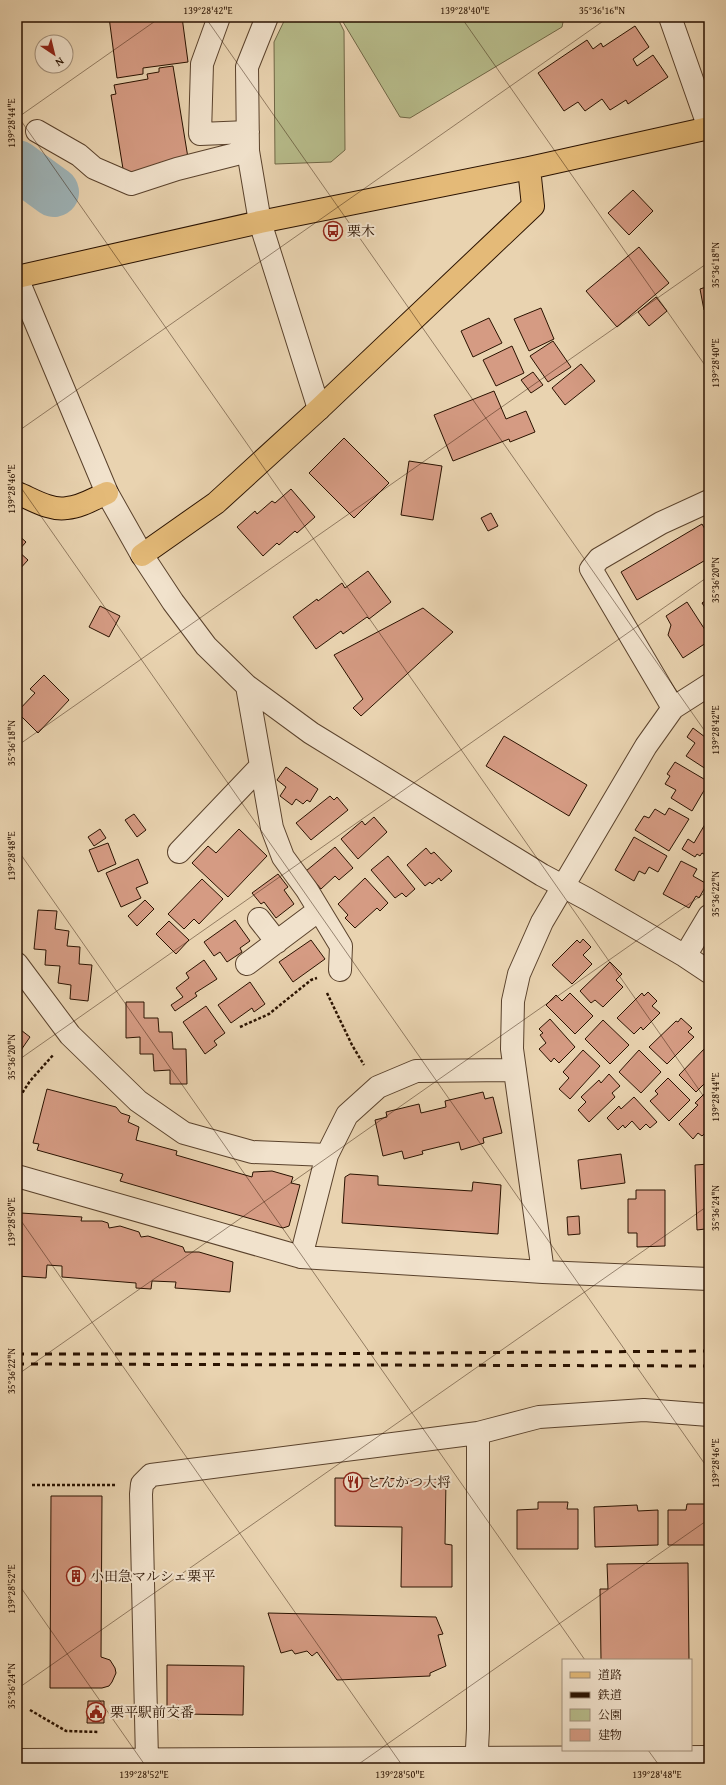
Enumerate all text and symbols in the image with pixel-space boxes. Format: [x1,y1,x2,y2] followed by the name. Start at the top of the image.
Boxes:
[183,3,233,18] text: 139°28'42"E
[440,3,490,18] text: 139°28'40"E
[579,3,625,18] text: 35°36'16"N
[34,34,74,74] north arrow
[52,54,67,71] text: N
[4,98,19,148] text: 139°28'44"E
[322,220,344,242] bus stop icon: 栗木
[347,221,375,241] place label: 栗木
[708,242,723,288] text: 35°36'18"N
[708,338,723,388] text: 139°28'40"E
[4,464,19,514] text: 139°28'46"E
[708,557,723,603] text: 35°36'20"N
[708,705,723,755] text: 139°28'42"E
[4,720,19,766] text: 35°36'18"N
[4,831,19,881] text: 139°28'48"E
[708,871,723,917] text: 35°36'22"N
[4,1034,19,1080] text: 35°36'20"N
[708,1072,723,1122] text: 139°28'44"E
[708,1185,723,1231] text: 35°36'24"N
[4,1197,19,1247] text: 139°28'50"E
[4,1348,19,1394] text: 35°36'22"N
[708,1438,723,1488] text: 139°28'46"E
[342,1471,364,1493] restaurant icon: とんかつ大将
[367,1472,451,1492] place label: とんかつ大将
[4,1564,19,1614] text: 139°28'52"E
[65,1565,87,1587] building icon: 小田急マルシェ栗平
[90,1566,215,1586] place label: 小田急マルシェ栗平
[562,1659,692,1751] legend
[4,1663,19,1709] text: 35°36'24"N
[598,1666,622,1683] text: 道路
[597,1686,622,1703] text: 鉄道
[85,1701,107,1723] public building icon: 栗平駅前交番
[110,1702,194,1722] place label: 栗平駅前交番
[598,1706,622,1723] text: 公園
[598,1726,622,1743] text: 建物
[119,1767,169,1782] text: 139°28'52"E
[375,1767,425,1782] text: 139°28'50"E
[632,1767,682,1782] text: 139°28'48"E

